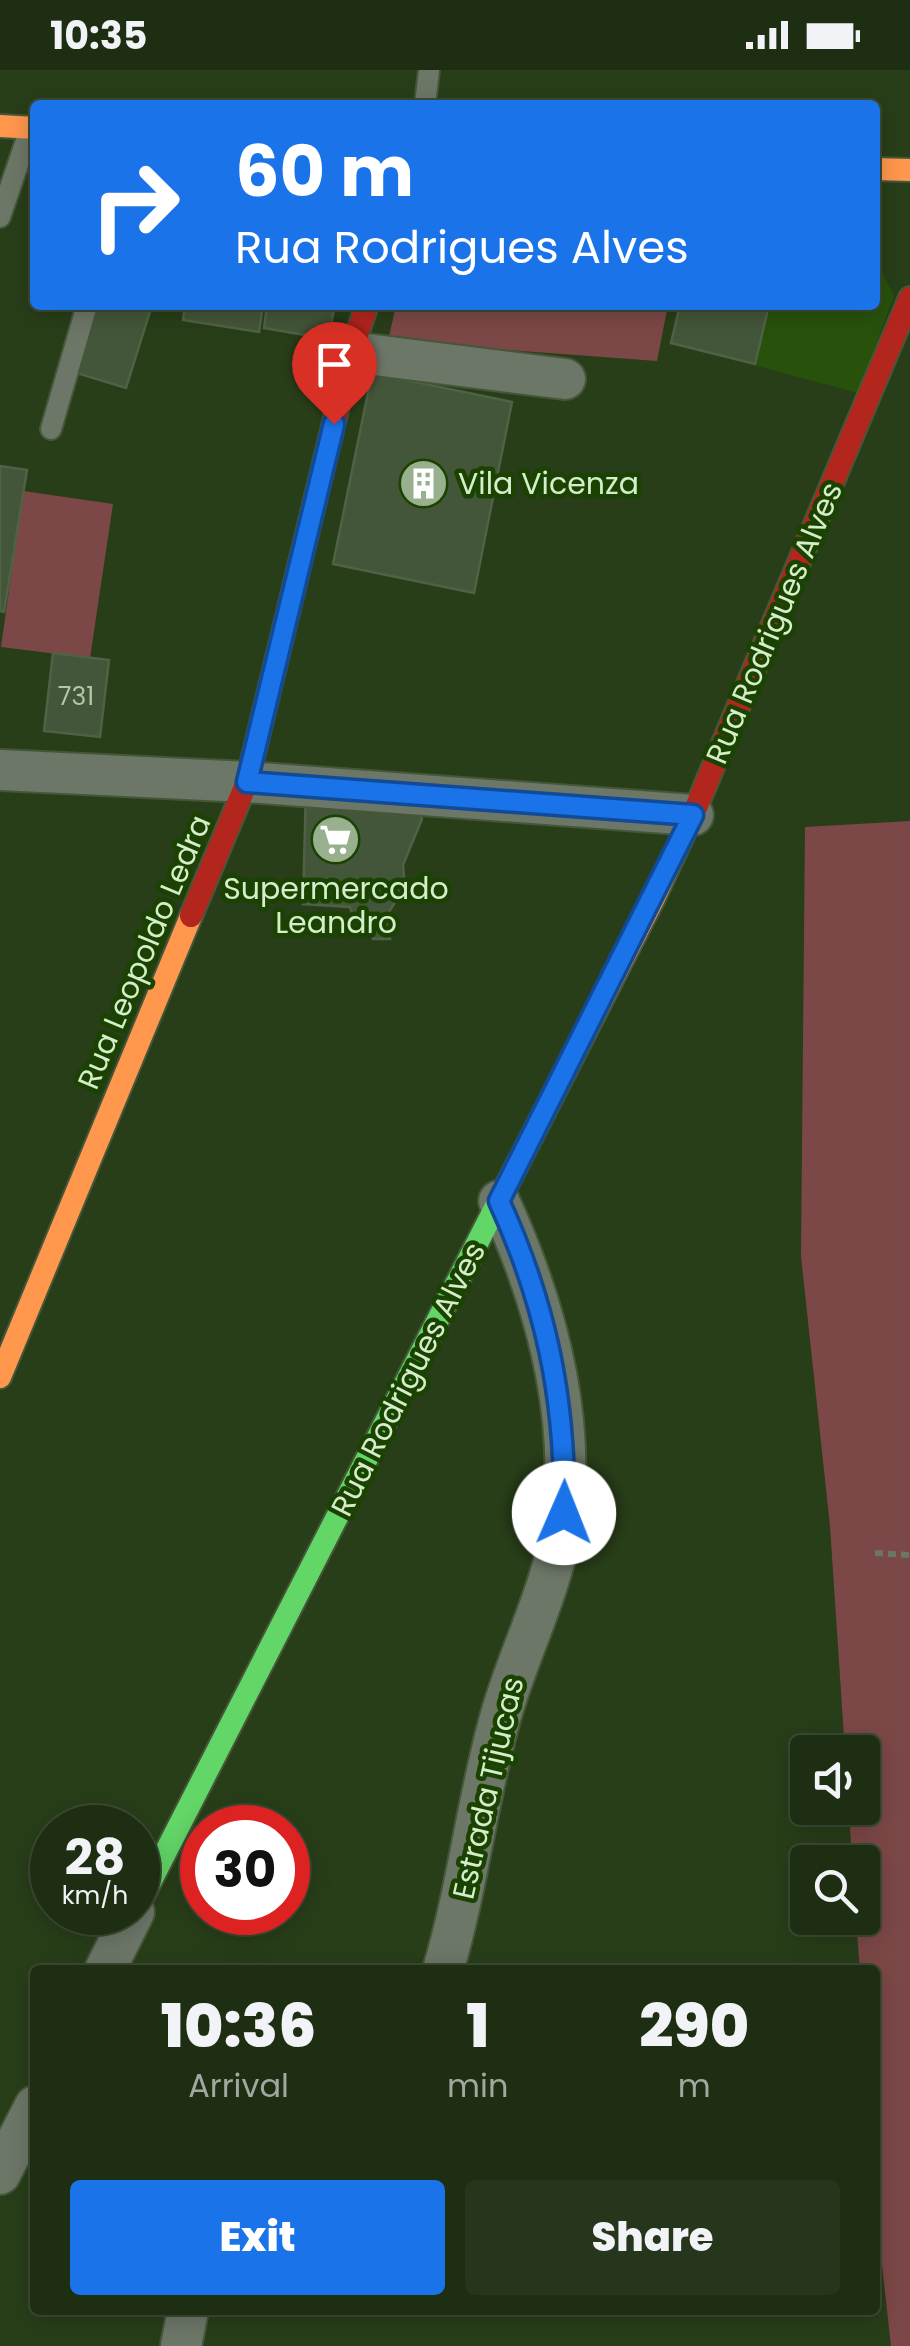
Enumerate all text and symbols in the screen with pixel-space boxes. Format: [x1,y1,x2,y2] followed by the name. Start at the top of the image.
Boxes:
[50,9,148,62] text: 10:35
[235,122,414,221] text: 60 m
[70,140,200,270] icon: right
[235,216,689,279] text: Rua Rodrigues Alves
[292,322,377,425] pin
[307,337,362,392] icon: arrive
[397,457,449,509] building icon: Vila Vicenza
[458,462,639,505] place label: Vila Vicenza
[695,475,853,771] street label: Rua Rodrigues Alves
[58,679,94,714] house number: 731
[67,808,221,1096] street label: Rua Leopoldo Ledra
[310,813,362,865] supermarket icon: Supermercado Leandro
[223,867,449,944] place label: Supermercado Leandro
[320,1234,496,1524] street label: Rua Rodrigues Alves
[512,1461,616,1565] position arrow
[442,1673,534,1903] street label: Estrada Tijucas
[790,1735,880,1935] map controls
[790,1735,880,1825] button: sound
[180,1805,310,1935] speed limit sign: 30
[65,1822,125,1893] text: 28
[790,1845,880,1935] button: search
[62,1878,128,1913] text: km/h
[161,1984,316,2068] text: 10:36
[466,1984,489,2068] text: 1
[639,1984,749,2068] text: 290
[188,2063,289,2108] text: Arrival
[447,2063,508,2108] text: min
[678,2063,711,2108] text: m
[70,2180,445,2295] button: Exit
[465,2180,840,2295] button: Share

